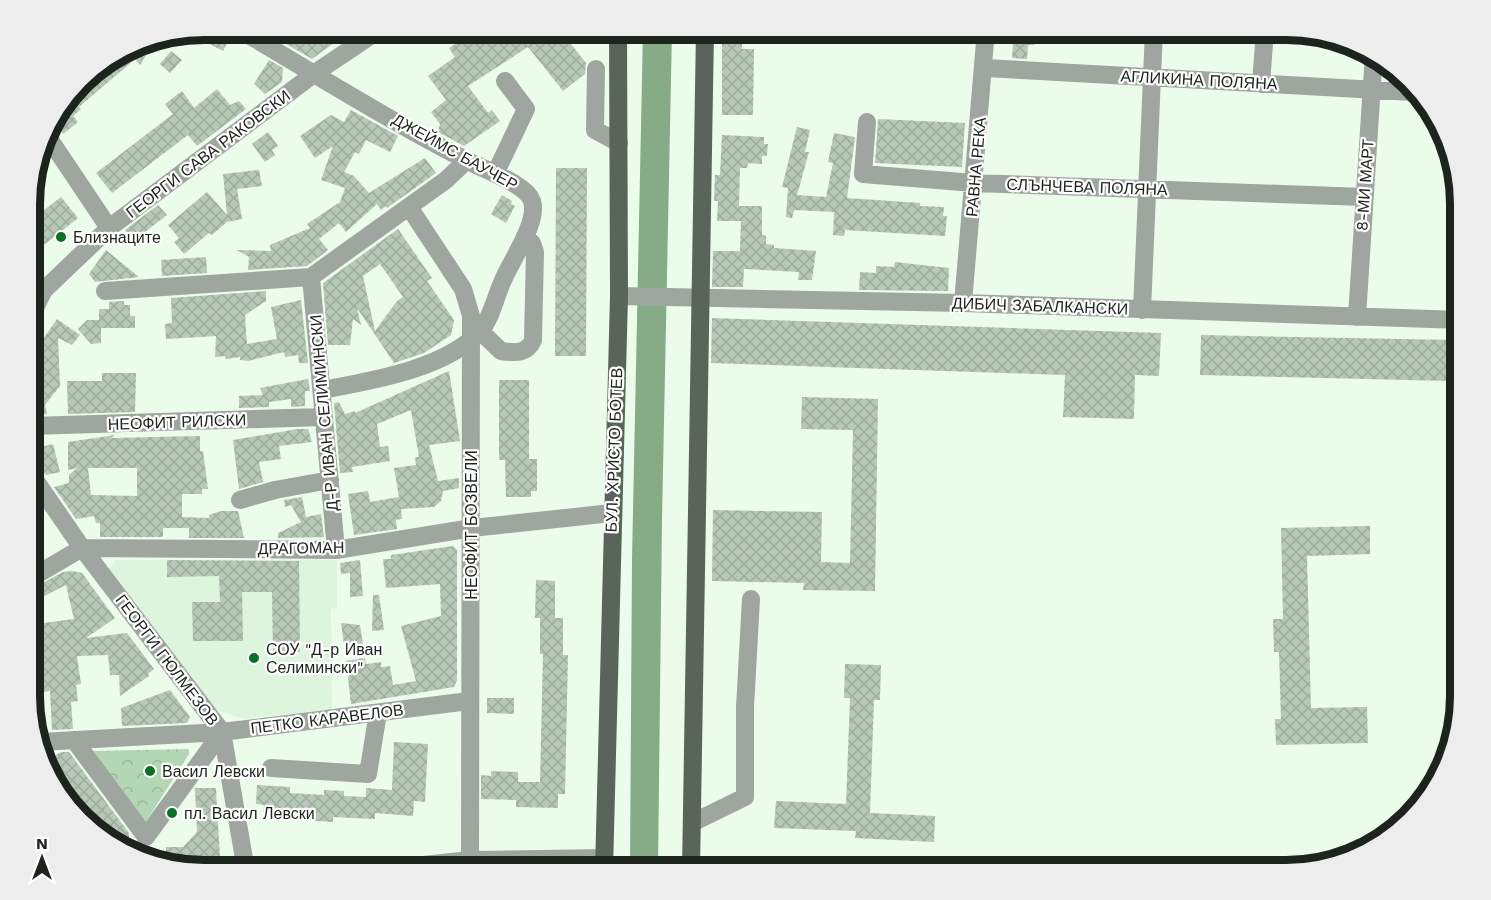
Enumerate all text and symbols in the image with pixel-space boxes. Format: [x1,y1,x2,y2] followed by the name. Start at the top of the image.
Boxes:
[1120,66,1278,94] street label: АГЛИКИНА ПОЛЯНА
[122,86,294,222] street label: ГЕОРГИ САВА РАКОВСКИ
[389,110,521,194] street label: ДЖЕЙМС БАУЧЕР
[962,116,990,218] street label: РАВНА РЕКА
[1352,138,1378,232] street label: 8-МИ МАРТ
[1006,175,1168,199] street label: СЛЪНЧЕВА ПОЛЯНА
[73,228,161,247] place label: Близнаците
[54,230,68,244] marker: Близнаците
[952,293,1128,319] street label: ДИБИЧ ЗАБАЛКАНСКИ
[306,314,342,512] street label: Д-Р ИВАН СЕЛИМИНСКИ
[602,367,626,533] street label: БУЛ. ХРИСТО БОТЕВ
[107,410,247,434] street label: НЕОФИТ РИЛСКИ
[462,450,481,600] street label: НЕОФИТ БОЗВЕЛИ
[257,538,345,558] street label: ДРАГОМАН
[112,591,222,729] street label: ГЕОРГИ ГЮЛМЕЗОВ
[266,640,382,677] place label: СОУ "Д-р Иван Селимински"
[247,651,261,665] marker: СОУ "Д-р Иван Селимински"
[249,700,405,738] street label: ПЕТКО КАРАВЕЛОВ
[162,762,265,781] place label: Васил Левски
[143,764,157,778] marker: Васил Левски
[184,804,315,823] place label: пл. Васил Левски
[165,806,179,820] marker: пл. Васил Левски
[12,828,72,888] north arrow
[36,834,48,853] text: N

